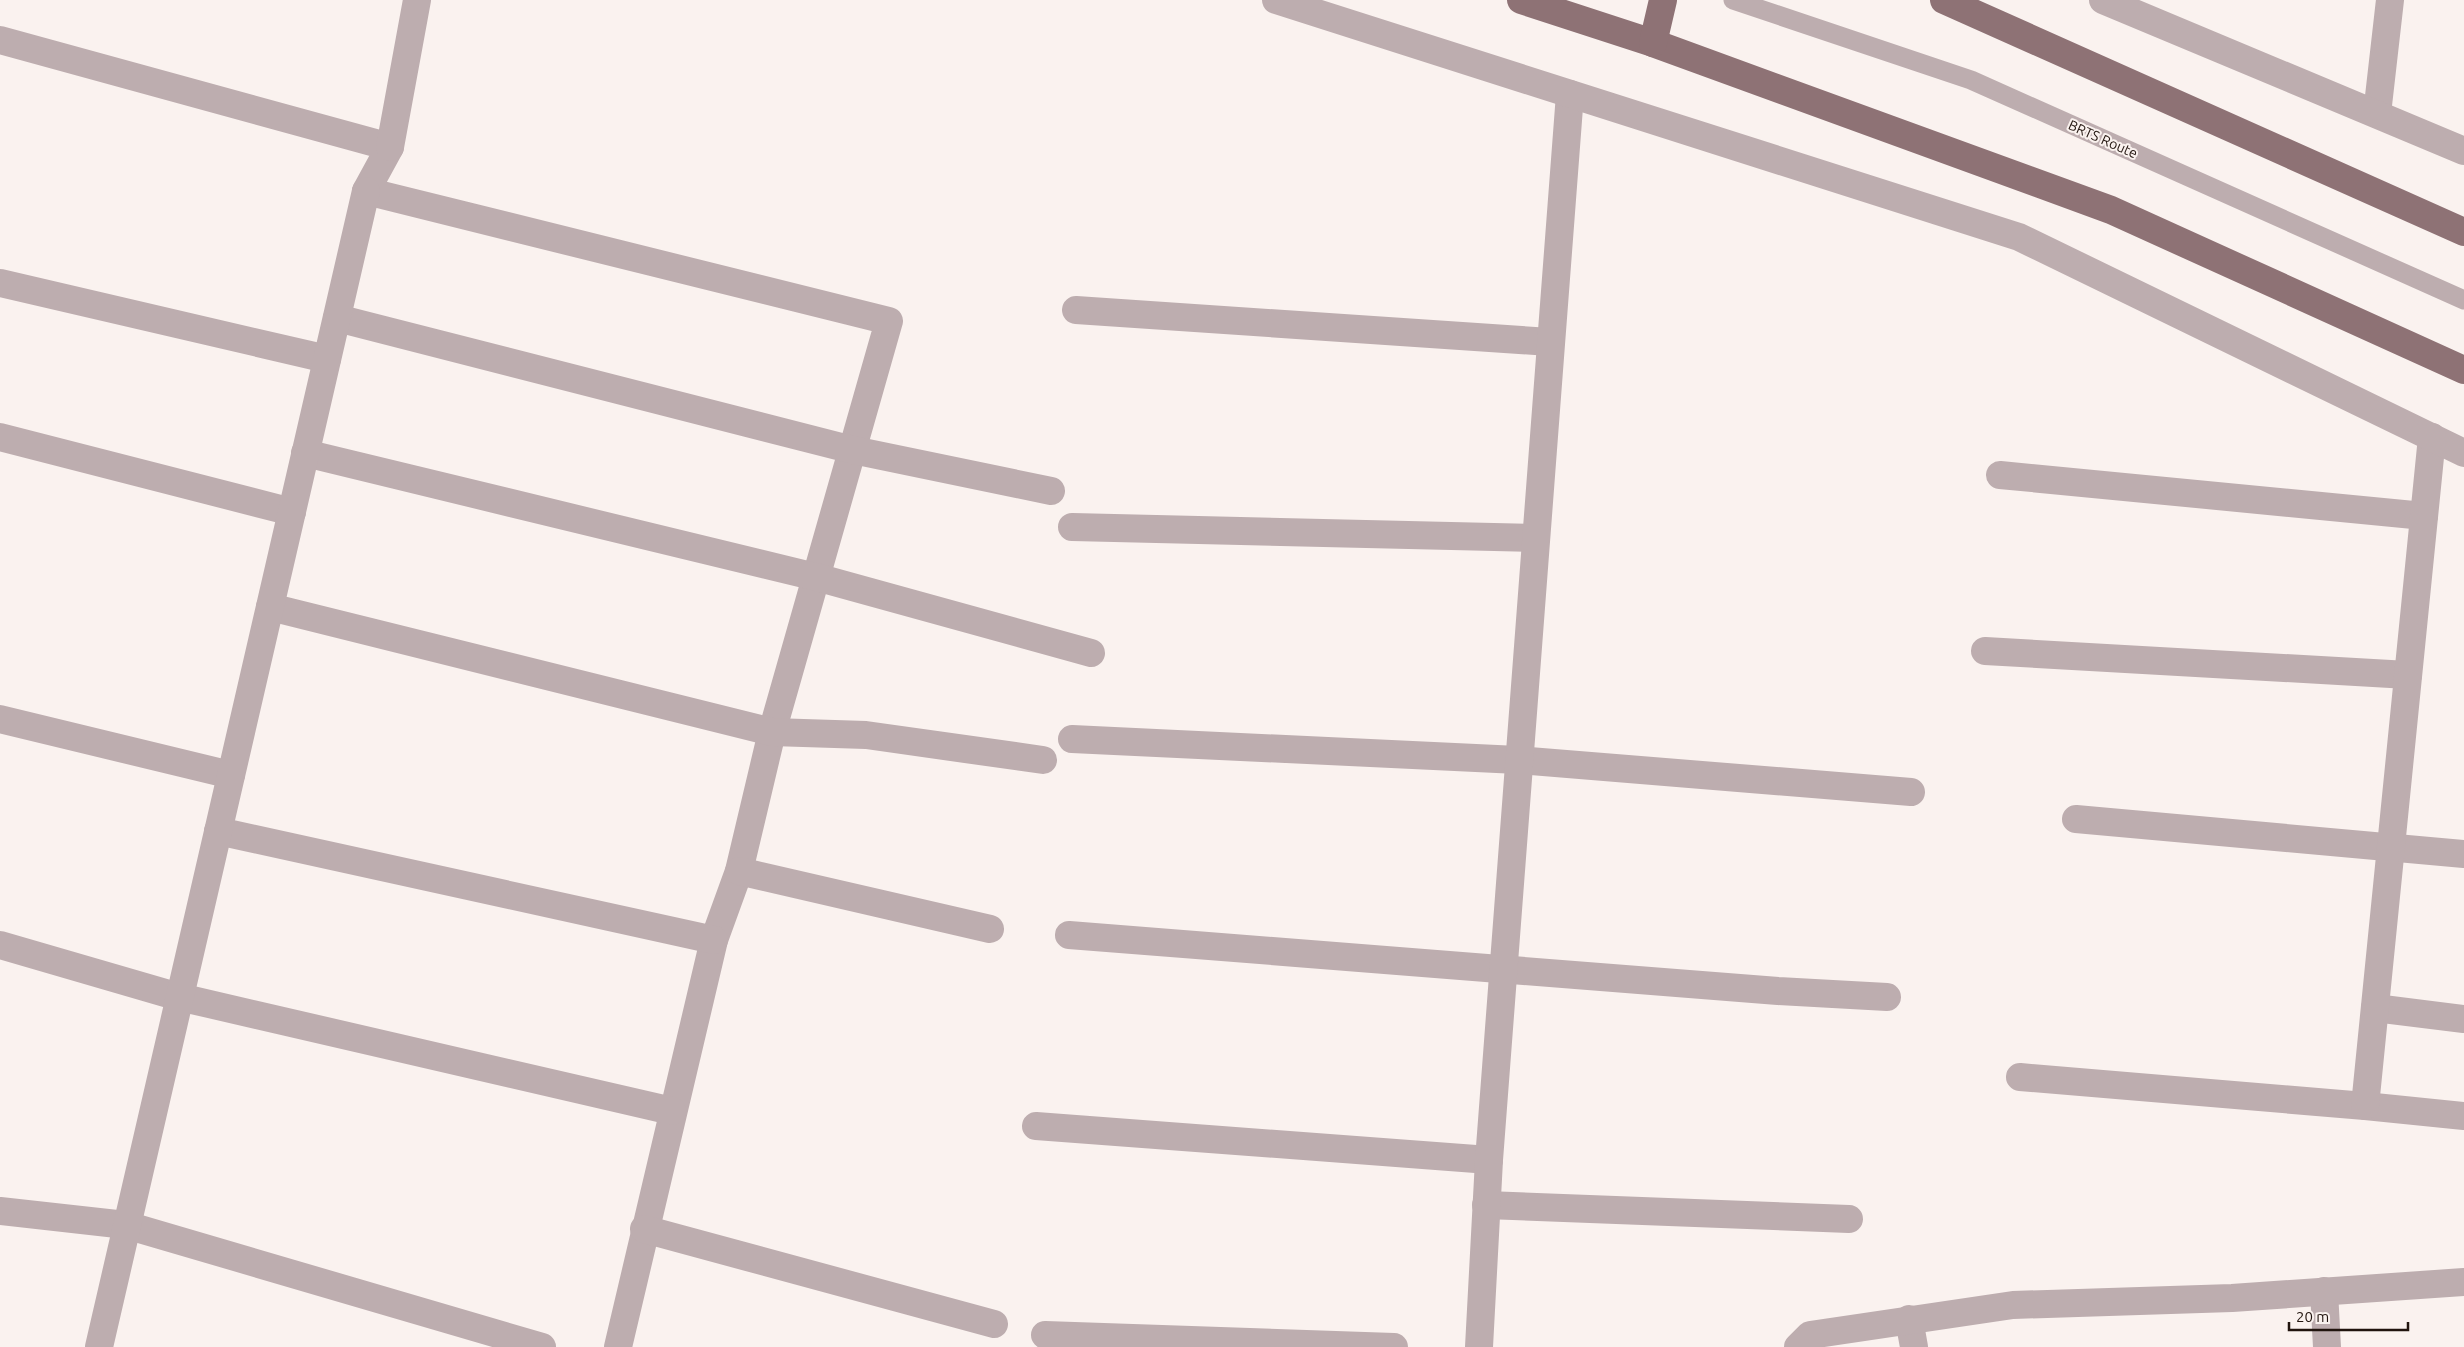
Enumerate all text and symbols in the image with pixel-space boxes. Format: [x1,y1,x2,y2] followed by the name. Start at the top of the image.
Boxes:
[2066,117,2140,161] street label: BRTS Route
[2289,1300,2408,1332] scale bar
[2296,1308,2329,1325] text: 20 m

